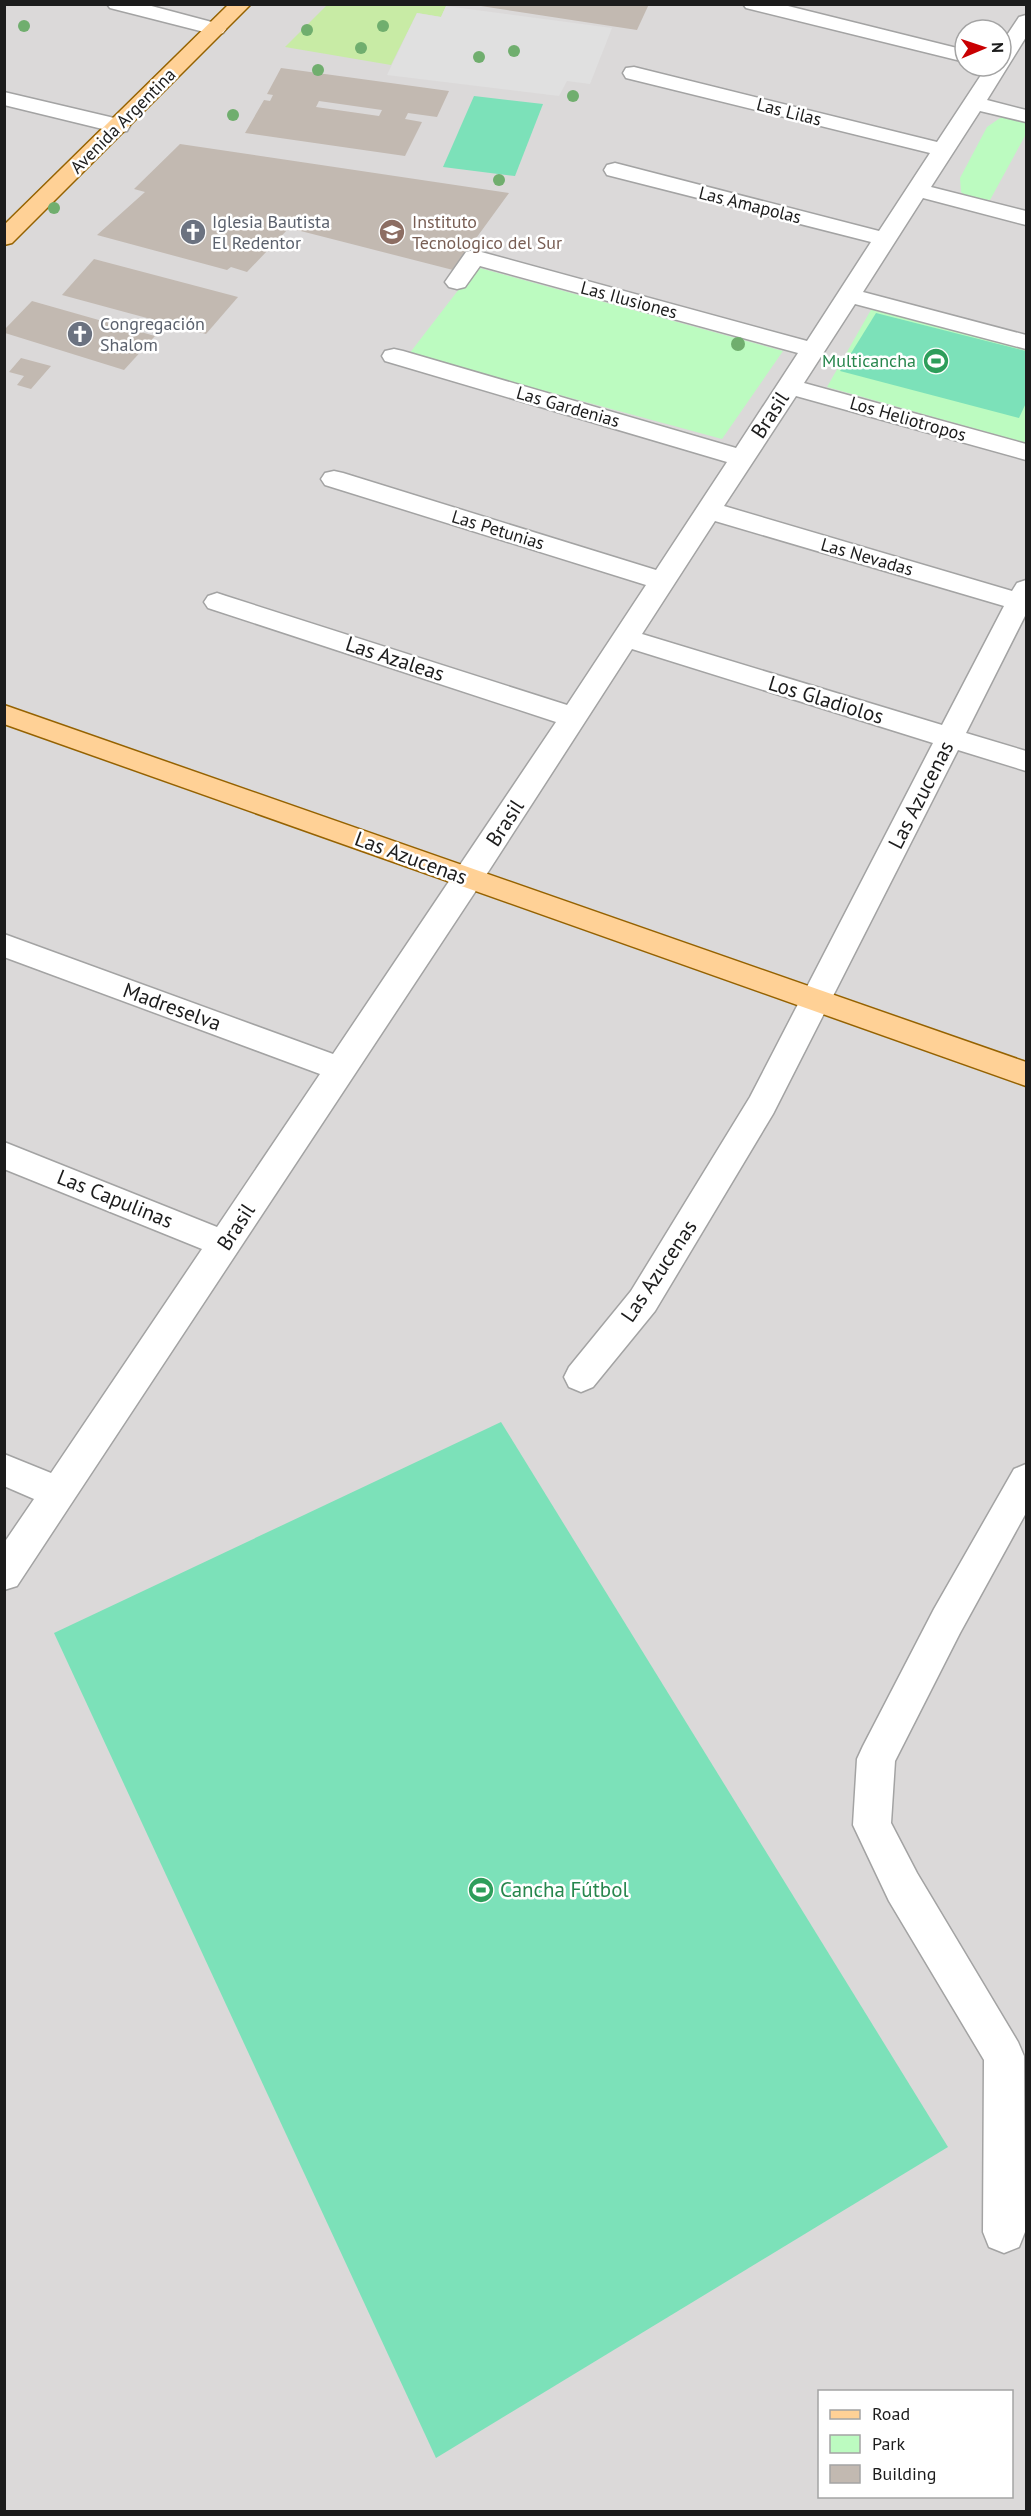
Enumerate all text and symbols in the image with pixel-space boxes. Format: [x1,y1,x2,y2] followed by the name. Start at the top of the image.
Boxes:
[953,18,1013,78] north arrow
[988,42,1008,53] text: N
[65,63,180,178] street label: Avenida Argentina
[754,92,824,131] street label: Las Lilas
[696,181,804,228] street label: Las Amapolas
[212,210,330,254] place label: Iglesia Bautista El Redentor
[412,210,562,254] place label: Instituto Tecnologico del Sur
[178,217,208,247] church icon: Iglesia Bautista El Redentor
[377,217,407,247] school or university icon: Instituto Tecnologico del Sur
[578,276,680,323] street label: Las Ilusiones
[100,312,205,356] place label: Congregación Shalom
[65,319,95,349] church icon: Congregación Shalom
[921,346,951,376] sports icon: Multicancha
[822,349,916,372] place label: Multicancha
[514,381,622,432] street label: Las Gardenias
[745,386,795,443] street label: Brasil
[847,391,969,446] street label: Los Heliotropos
[449,505,547,555] street label: Las Petunias
[818,532,916,581] street label: Las Nevadas
[342,630,448,687] street label: Las Azaleas
[765,669,887,730] street label: Los Gladiolos
[882,736,959,853] street label: Las Azucenas
[480,794,530,851] street label: Brasil
[351,825,471,890] street label: Las Azucenas
[119,976,225,1037] street label: Madreselva
[53,1163,177,1234] street label: Las Capulinas
[211,1198,261,1255] street label: Brasil
[615,1214,703,1327] street label: Las Azucenas
[466,1875,496,1905] sports icon: Cancha Fútbol
[500,1876,629,1903] place label: Cancha Fútbol
[818,2390,1013,2498] legend
[872,2402,910,2425] text: Road
[872,2432,905,2455] text: Park
[872,2462,936,2485] text: Building

